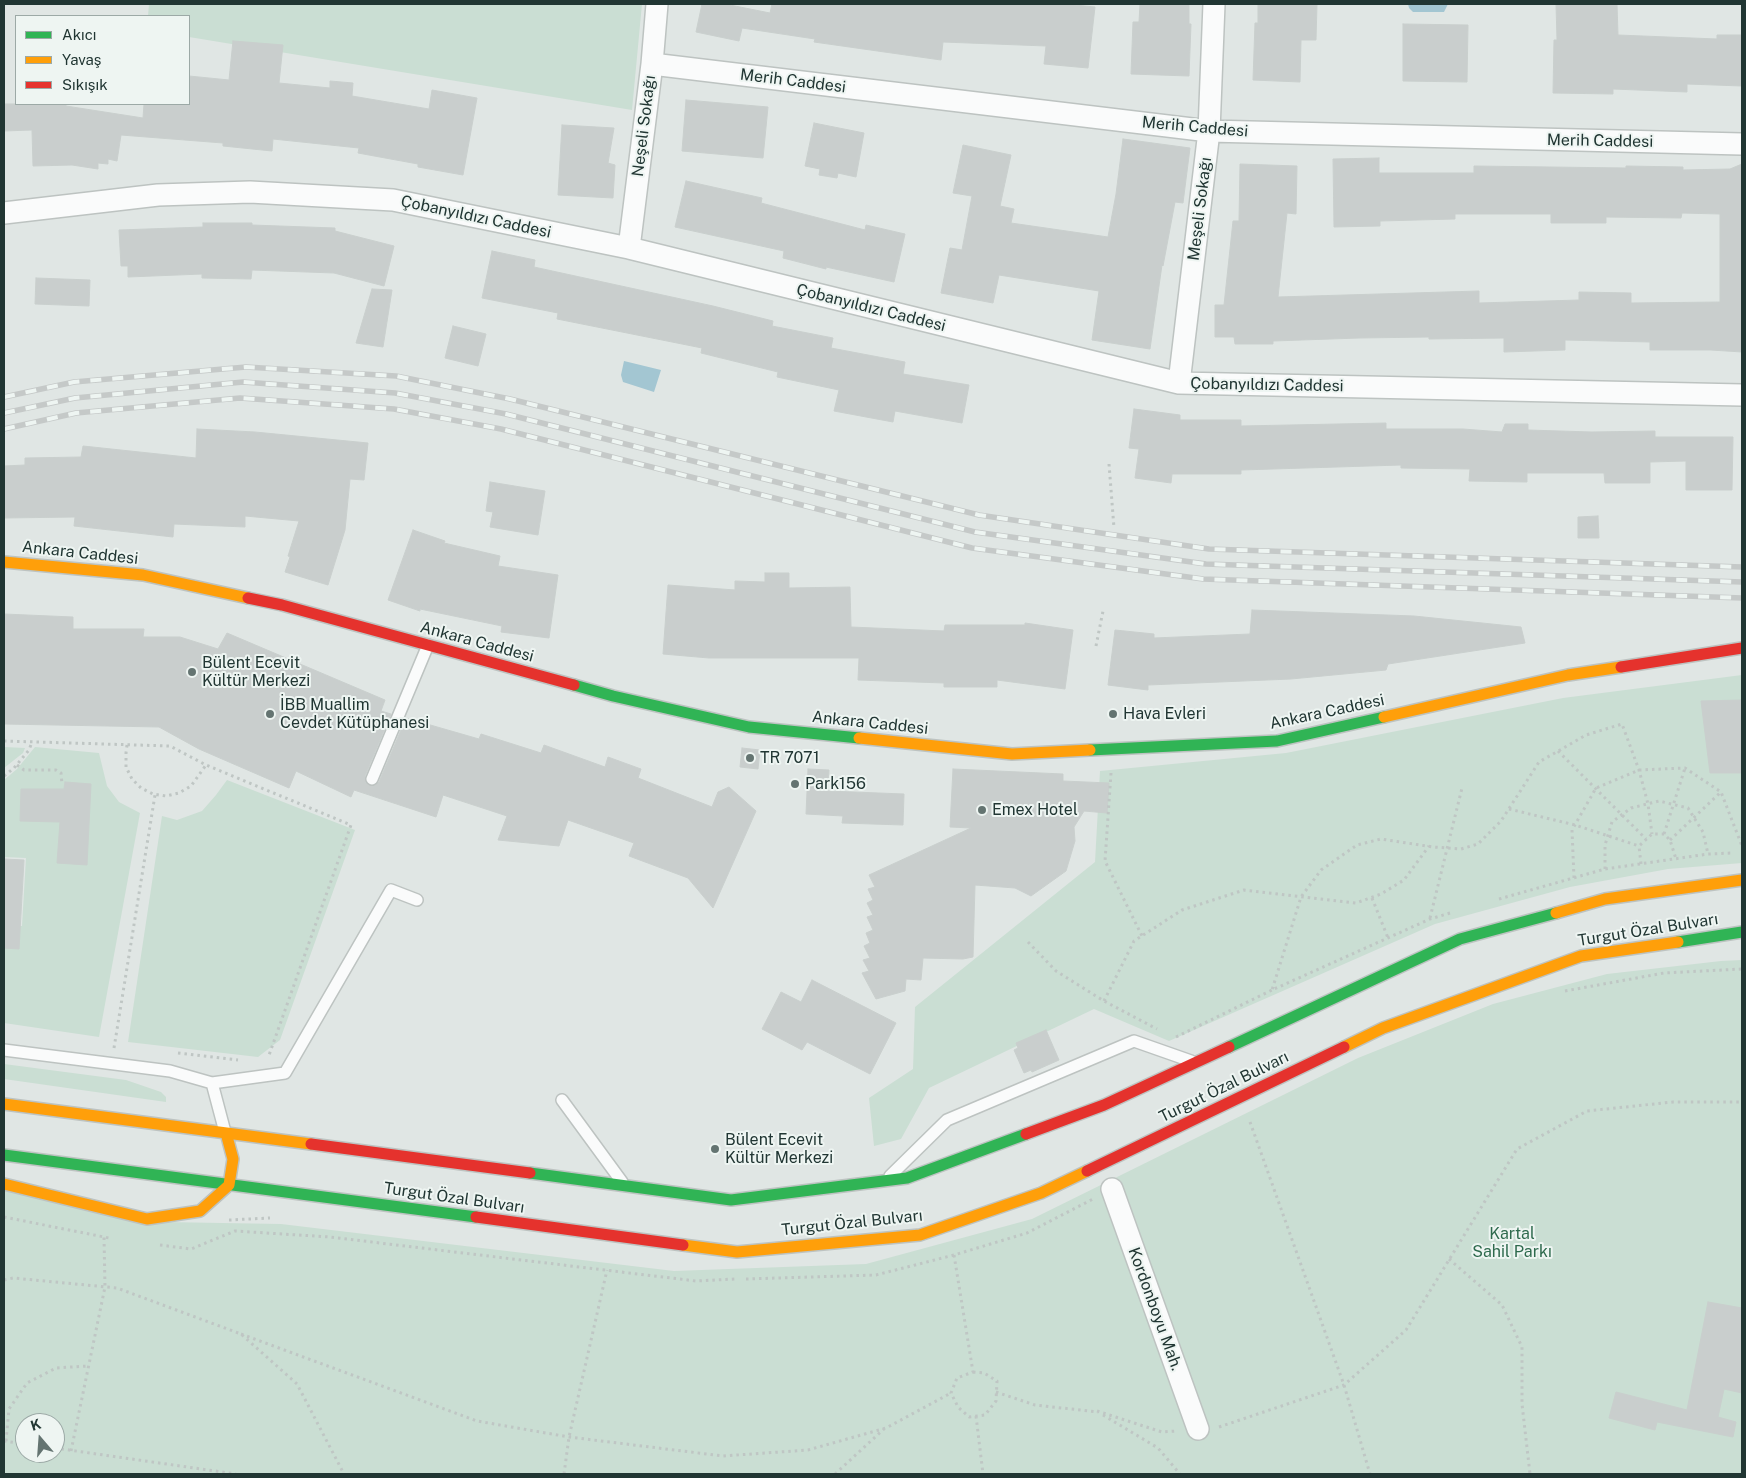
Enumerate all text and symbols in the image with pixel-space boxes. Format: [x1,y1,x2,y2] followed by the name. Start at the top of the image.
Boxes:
[15,15,190,105] legend
[62,26,96,43] text: Akıcı
[62,51,101,68] text: Yavaş
[739,65,847,97] street label: Merih Caddesi
[628,74,660,178] street label: Neşeli Sokağı
[62,76,108,93] text: Sıkışık
[1141,113,1249,141] street label: Merih Caddesi
[1547,130,1653,152] street label: Merih Caddesi
[1184,156,1216,262] street label: Meşeli Sokağı
[399,192,553,242] street label: Çobanyıldızı Caddesi
[794,280,948,336] street label: Çobanyıldızı Caddesi
[1190,374,1344,396] street label: Çobanyıldızı Caddesi
[21,537,139,569] street label: Ankara Caddesi
[418,618,536,666] street label: Ankara Caddesi
[202,653,310,691] place label: Bülent Ecevit Kültür Merkezi
[186,666,198,678] marker: Bülent Ecevit Kültür Merkezi
[1268,690,1386,734] street label: Ankara Caddesi
[280,695,429,733] place label: İBB Muallim Cevdet Kütüphanesi
[1123,704,1206,724] place label: Hava Evleri
[811,707,929,739] street label: Ankara Caddesi
[264,708,276,720] marker: İBB Muallim Cevdet Kütüphanesi
[1107,708,1119,720] marker: Hava Evleri
[760,748,819,768] place label: TR 7071
[744,752,756,764] marker: TR 7071
[805,774,866,794] place label: Park156
[789,778,801,790] marker: Park156
[992,800,1078,820] place label: Emex Hotel
[976,804,988,816] marker: Emex Hotel
[1577,909,1719,951] street label: Turgut Özal Bulvarı
[1156,1047,1292,1127] street label: Turgut Özal Bulvarı
[725,1130,833,1168] place label: Bülent Ecevi̇t Kültür Merkezi̇
[709,1143,721,1155] marker: Bülent Ecevi̇t Kültür Merkezi̇
[382,1179,526,1217] street label: Turgut Özal Bulvarı
[781,1206,923,1240] street label: Turgut Özal Bulvarı
[1472,1224,1552,1262] park label: Kartal Sahil Parkı
[1124,1245,1186,1373] street label: Kordonboyu Mah.
[15,1413,65,1463] north arrow
[28,1416,43,1434] text: K

